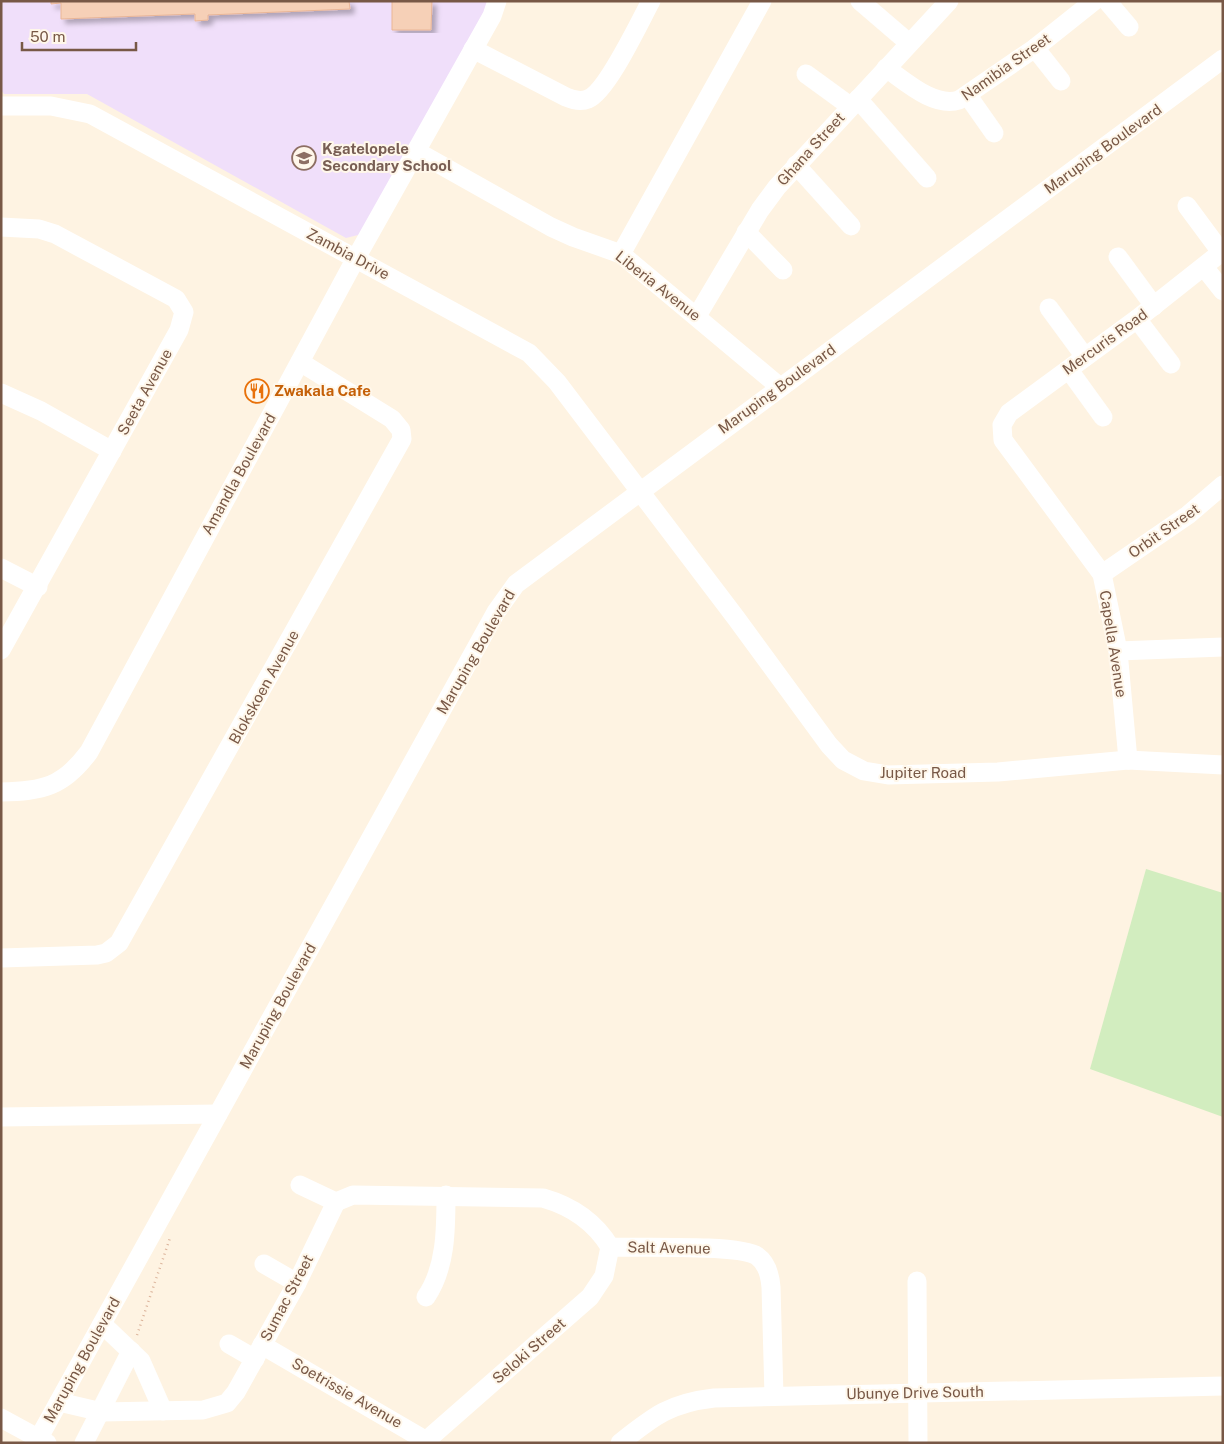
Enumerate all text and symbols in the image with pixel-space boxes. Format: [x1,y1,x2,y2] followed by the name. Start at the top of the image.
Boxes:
[22,20,136,52] scale bar
[30,28,65,45] text: 50 m
[958,29,1054,104] street label: Namibia Street
[1041,100,1165,197] street label: Maruping Boulevard
[773,109,848,189] street label: Ghana Street
[322,140,452,174] place label: Kgatelopele Secondary School
[291,145,317,171] school or university icon: Kgatelopele Secondary School
[304,225,393,283] street label: Zambia Drive
[613,247,704,324] street label: Liberia Avenue
[1059,305,1150,378] street label: Mercuris Road
[715,340,839,437] street label: Maruping Boulevard
[114,346,175,438] street label: Seeta Avenue
[244,378,270,404] restaurant icon: Zwakala Cafe
[274,382,371,399] place label: Zwakala Cafe
[198,410,279,537] street label: Amandla Boulevard
[1125,500,1203,561] street label: Orbit Street
[433,587,518,717] street label: Maruping Boulevard
[1097,589,1130,699] street label: Capella Avenue
[225,627,302,747] street label: Blokskoen Avenue
[880,764,966,781] street label: Jupiter Road
[236,940,319,1071] street label: Maruping Boulevard
[627,1238,711,1257] street label: Salt Avenue
[257,1251,317,1344] street label: Sumac Street
[40,1294,123,1425] street label: Maruping Boulevard
[489,1314,569,1387] street label: Seloki Street
[289,1354,405,1431] street label: Soetrissie Avenue
[846,1383,984,1402] street label: Ubunye Drive South

